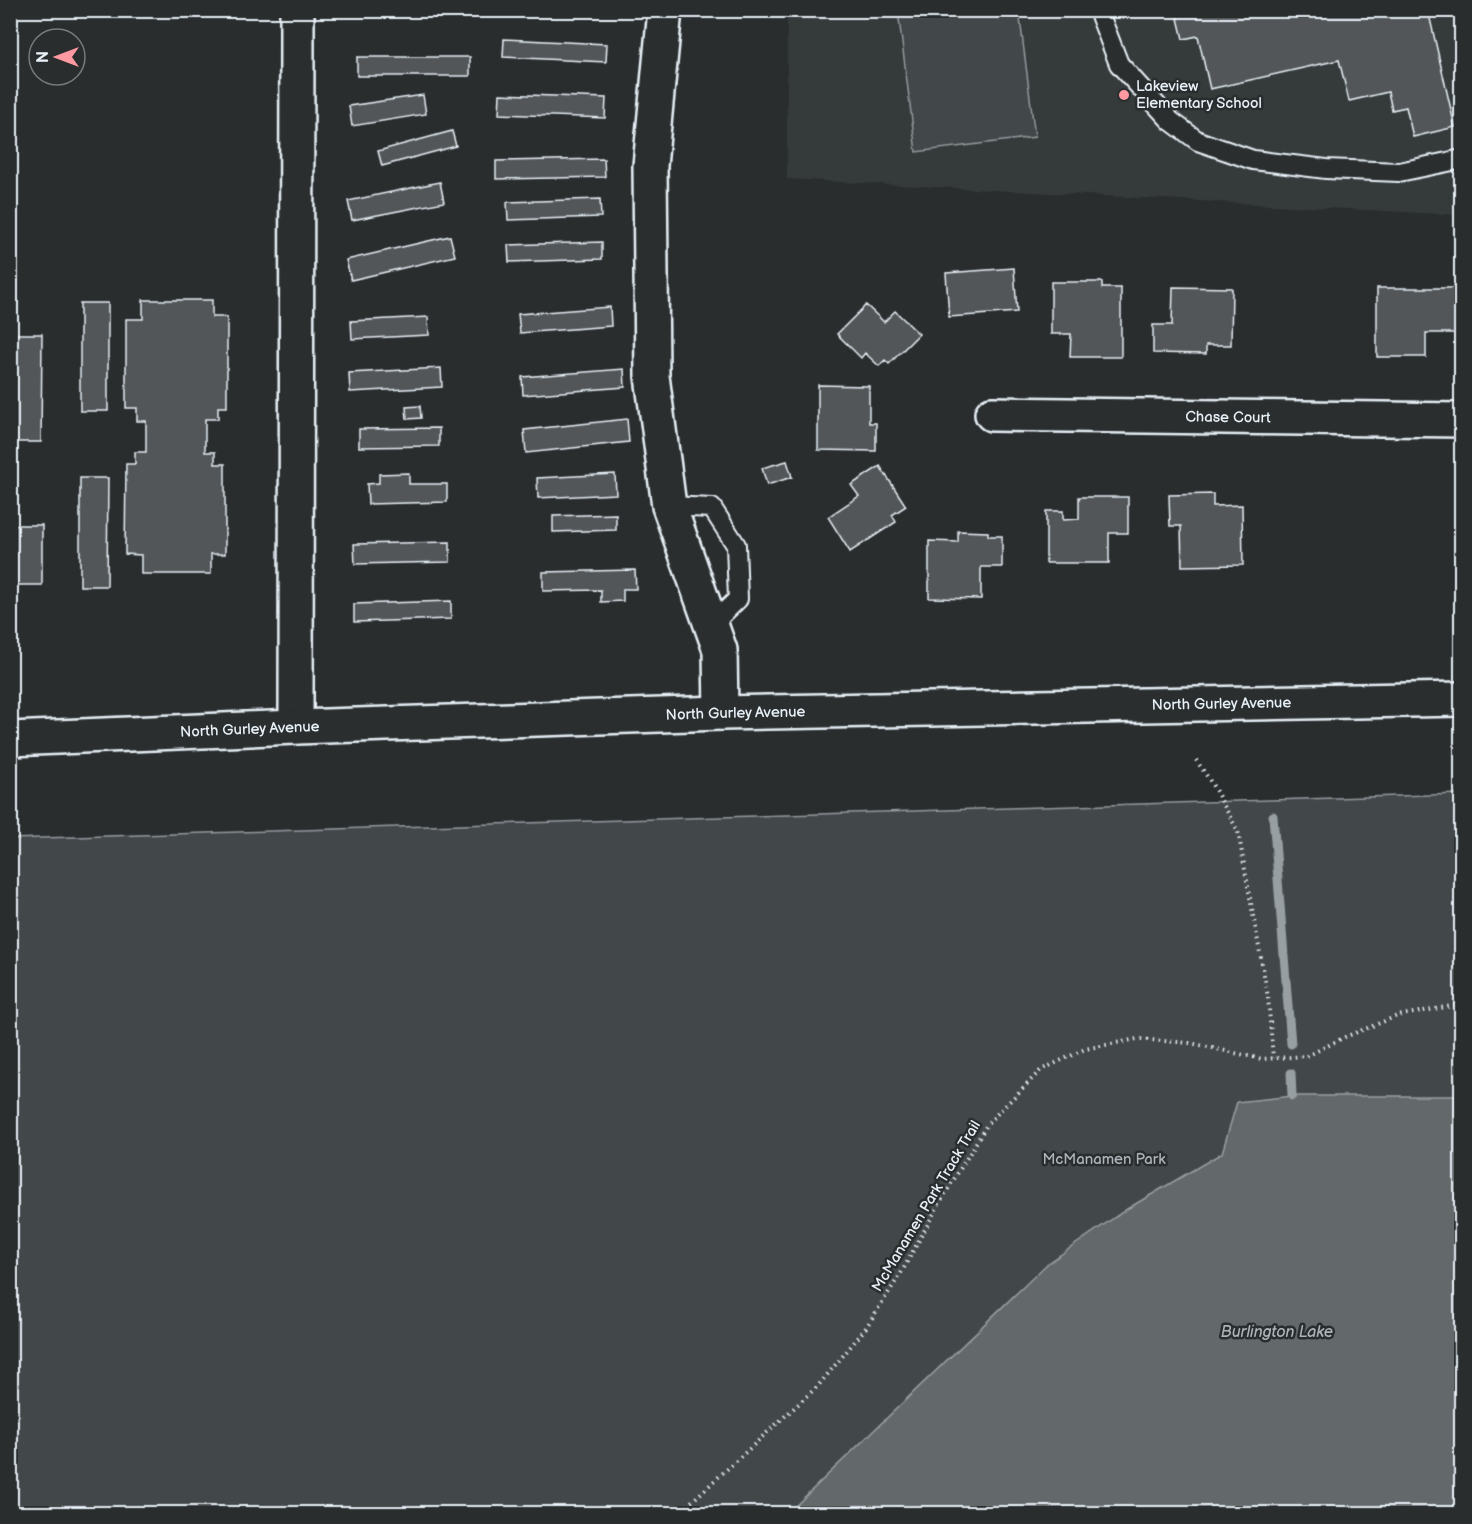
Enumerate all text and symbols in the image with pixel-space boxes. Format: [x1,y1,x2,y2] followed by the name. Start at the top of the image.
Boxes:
[27,27,87,87] north arrow
[34,51,53,63] text: N
[1136,77,1262,113] place label: Lakeview Elementary School
[1117,88,1131,102] marker: Lakeview Elementary School
[1185,407,1271,428] street label: Chase Court
[1151,693,1292,715] street label: North Gurley Avenue
[665,702,806,725] street label: North Gurley Avenue
[180,717,320,742] street label: North Gurley Avenue
[868,1117,985,1295] street label: McManamen Park Track Trail
[1042,1150,1166,1169] park label: McManamen Park
[1221,1323,1333,1342] water label: Burlington Lake

